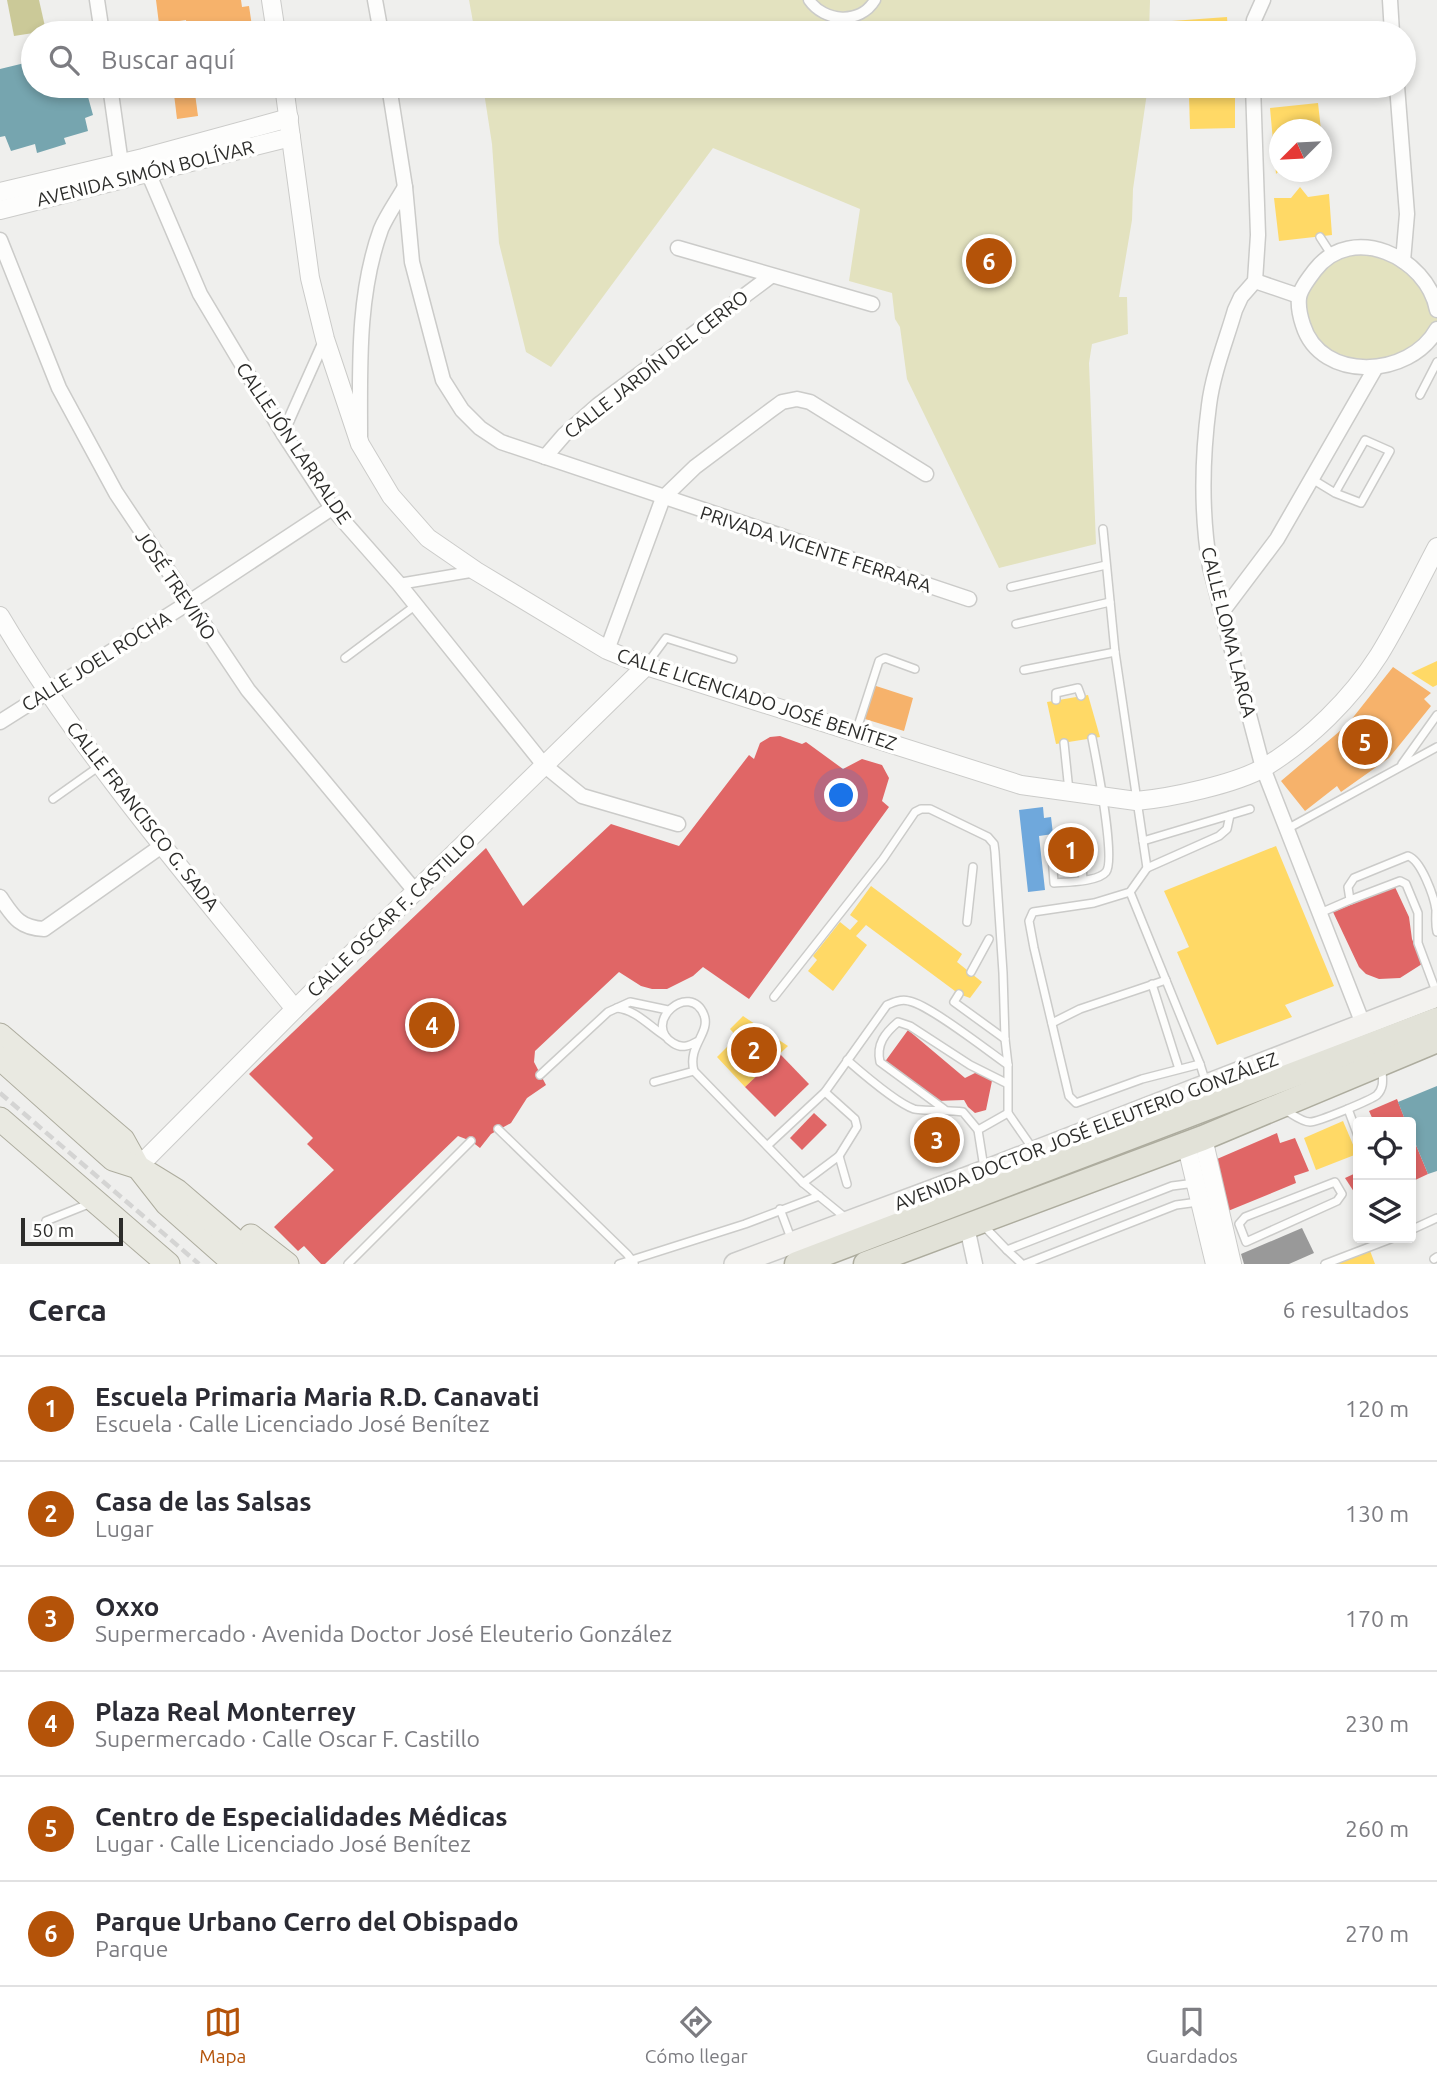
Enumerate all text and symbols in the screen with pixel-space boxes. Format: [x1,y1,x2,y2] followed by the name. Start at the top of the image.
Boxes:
[21,21,1416,98] search box
[45,41,83,79] icon: search
[101,45,235,74] text: Buscar aquí
[1269,119,1332,182] north arrow
[34,135,256,211] street label: AVENIDA SIMÓN BOLÍVAR
[966,235,1012,287] pin: 6
[560,285,752,443] street label: CALLE JARDÍN DEL CERRO
[232,358,356,528] street label: CALLEJÓN LARRALDE
[698,501,935,597] street label: PRIVADA VICENTE FERRARA
[131,526,221,644] street label: JOSÉ TREVIÑO
[1197,544,1261,720] street label: CALLE LOMA LARGA
[18,606,175,716] street label: CALLE JOEL ROCHA
[614,643,900,755] street label: CALLE LICENCIADO JOSÉ BENÍTEZ
[1342,716,1388,768] pin: 5
[62,717,224,915] street label: CALLE FRANCISCO G. SADA
[824,778,858,812] your location
[1048,824,1094,876] pin: 1
[302,829,480,1001] street label: CALLE OSCAR F. CASTILLO
[409,999,455,1051] pin: 4
[731,1024,777,1076] pin: 2
[891,1047,1281,1215] street label: AVENIDA DOCTOR JOSÉ ELEUTERIO GONZÁLEZ
[914,1114,960,1166] pin: 3
[1353,1117,1416,1243] map controls
[1353,1117,1416,1180] button: locate
[1353,1180,1416,1243] button: layers
[21,1215,122,1247] scale bar
[32,1219,74,1241] text: 50 m
[28,1293,107,1327] text: Cerca
[1283,1297,1409,1322] text: 6 resultados
[95,1382,540,1411] text: Escuela Primaria Maria R.D. Canavati
[45,1396,57,1421] text: 1
[1345,1396,1409,1421] text: 120 m
[95,1411,490,1436] text: Escuela · Calle Licenciado José Benítez
[95,1487,312,1516] text: Casa de las Salsas
[45,1501,57,1526] text: 2
[1345,1501,1409,1526] text: 130 m
[95,1516,154,1541] text: Lugar
[95,1592,160,1621] text: Oxxo
[45,1606,57,1631] text: 3
[1345,1606,1409,1631] text: 170 m
[95,1621,672,1646] text: Supermercado · Avenida Doctor José Eleuterio González
[95,1697,356,1726] text: Plaza Real Monterrey
[45,1711,57,1736] text: 4
[1345,1711,1409,1736] text: 230 m
[95,1726,480,1751] text: Supermercado · Calle Oscar F. Castillo
[95,1802,508,1831] text: Centro de Especialidades Médicas
[45,1816,57,1841] text: 5
[1345,1816,1409,1841] text: 260 m
[95,1831,471,1856] text: Lugar · Calle Licenciado José Benítez
[95,1907,519,1936] text: Parque Urbano Cerro del Obispado
[45,1921,57,1946] text: 6
[1345,1921,1409,1946] text: 270 m
[95,1936,168,1961] text: Parque
[199,2003,246,2067] tab: Mapa
[645,2003,748,2067] tab: Cómo llegar
[1146,2003,1238,2067] tab: Guardados

